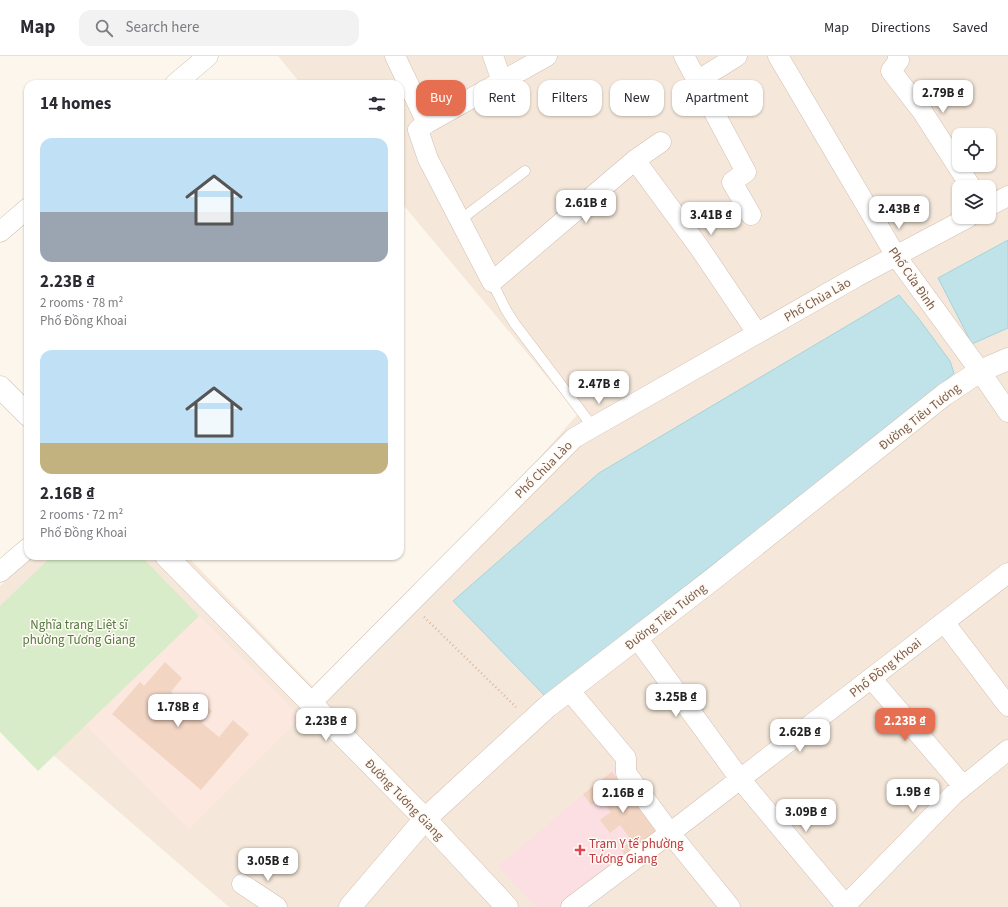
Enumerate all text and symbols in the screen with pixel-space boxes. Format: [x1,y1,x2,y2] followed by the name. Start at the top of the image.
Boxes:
[79,10,359,46] search box
[20,14,55,41] text: Map
[93,17,115,39] icon: search
[125,17,199,38] text: Search here
[824,18,849,38] text: Map
[871,18,930,38] text: Directions
[952,18,988,38] text: Saved
[416,80,466,116] chip: Buy
[474,80,530,116] chip: Rent
[538,80,602,116] chip: Filters
[610,80,664,116] chip: New
[672,80,763,116] chip: Apartment
[906,80,980,114] pin: 2.79B ₫
[922,84,964,102] text: 2.79B ₫
[40,92,111,116] text: 14 homes
[366,93,388,115] icon: filters
[952,128,996,224] map controls
[952,128,996,172] button: locate
[178,164,250,236] icon: home
[952,180,996,224] button: layers
[549,190,623,224] pin: 2.61B ₫
[565,194,607,212] text: 2.61B ₫
[862,196,936,230] pin: 2.43B ₫
[878,200,920,218] text: 2.43B ₫
[674,202,748,236] pin: 3.41B ₫
[690,206,732,224] text: 3.41B ₫
[884,243,941,314] street label: Phố Cửa Đình
[40,270,95,294] text: 2.23B ₫
[781,273,854,326] street label: Phố Chùa Lào
[40,294,123,312] text: 2 rooms · 78 m²
[40,312,127,330] text: Phố Đồng Khoai
[562,371,636,405] pin: 2.47B ₫
[578,375,620,393] text: 2.47B ₫
[178,376,250,448] icon: home
[875,379,965,454] street label: Đường Tiêu Tương
[511,437,576,502] street label: Phố Chùa Lào
[40,482,95,506] text: 2.16B ₫
[40,506,123,524] text: 2 rooms · 72 m²
[40,524,127,542] text: Phố Đồng Khoai
[621,579,711,654] street label: Đường Tiêu Tương
[23,616,136,649] park label: Nghĩa trang Liệt sĩ phường Tương Giang
[846,634,925,702] street label: Phố Đồng Khoai
[639,684,713,718] pin: 3.25B ₫
[655,688,697,706] text: 3.25B ₫
[141,694,215,728] pin: 1.78B ₫
[157,698,199,716] text: 1.78B ₫
[289,708,363,742] pin: 2.23B ₫
[868,708,942,742] pin: 2.23B ₫
[305,712,347,730] text: 2.23B ₫
[884,712,926,730] text: 2.23B ₫
[763,719,837,753] pin: 2.62B ₫
[779,723,821,741] text: 2.62B ₫
[361,755,448,845] street label: Đường Tương Giang
[880,779,946,813] pin: 1.9B ₫
[586,780,660,814] pin: 2.16B ₫
[896,783,930,801] text: 1.9B ₫
[602,784,644,802] text: 2.16B ₫
[769,799,843,833] pin: 3.09B ₫
[785,803,827,821] text: 3.09B ₫
[589,835,684,868] place label: Trạm Y tế phường Tương Giang
[574,844,586,856] marker: Trạm Y tế phường Tương Giang
[231,848,305,882] pin: 3.05B ₫
[247,852,289,870] text: 3.05B ₫

